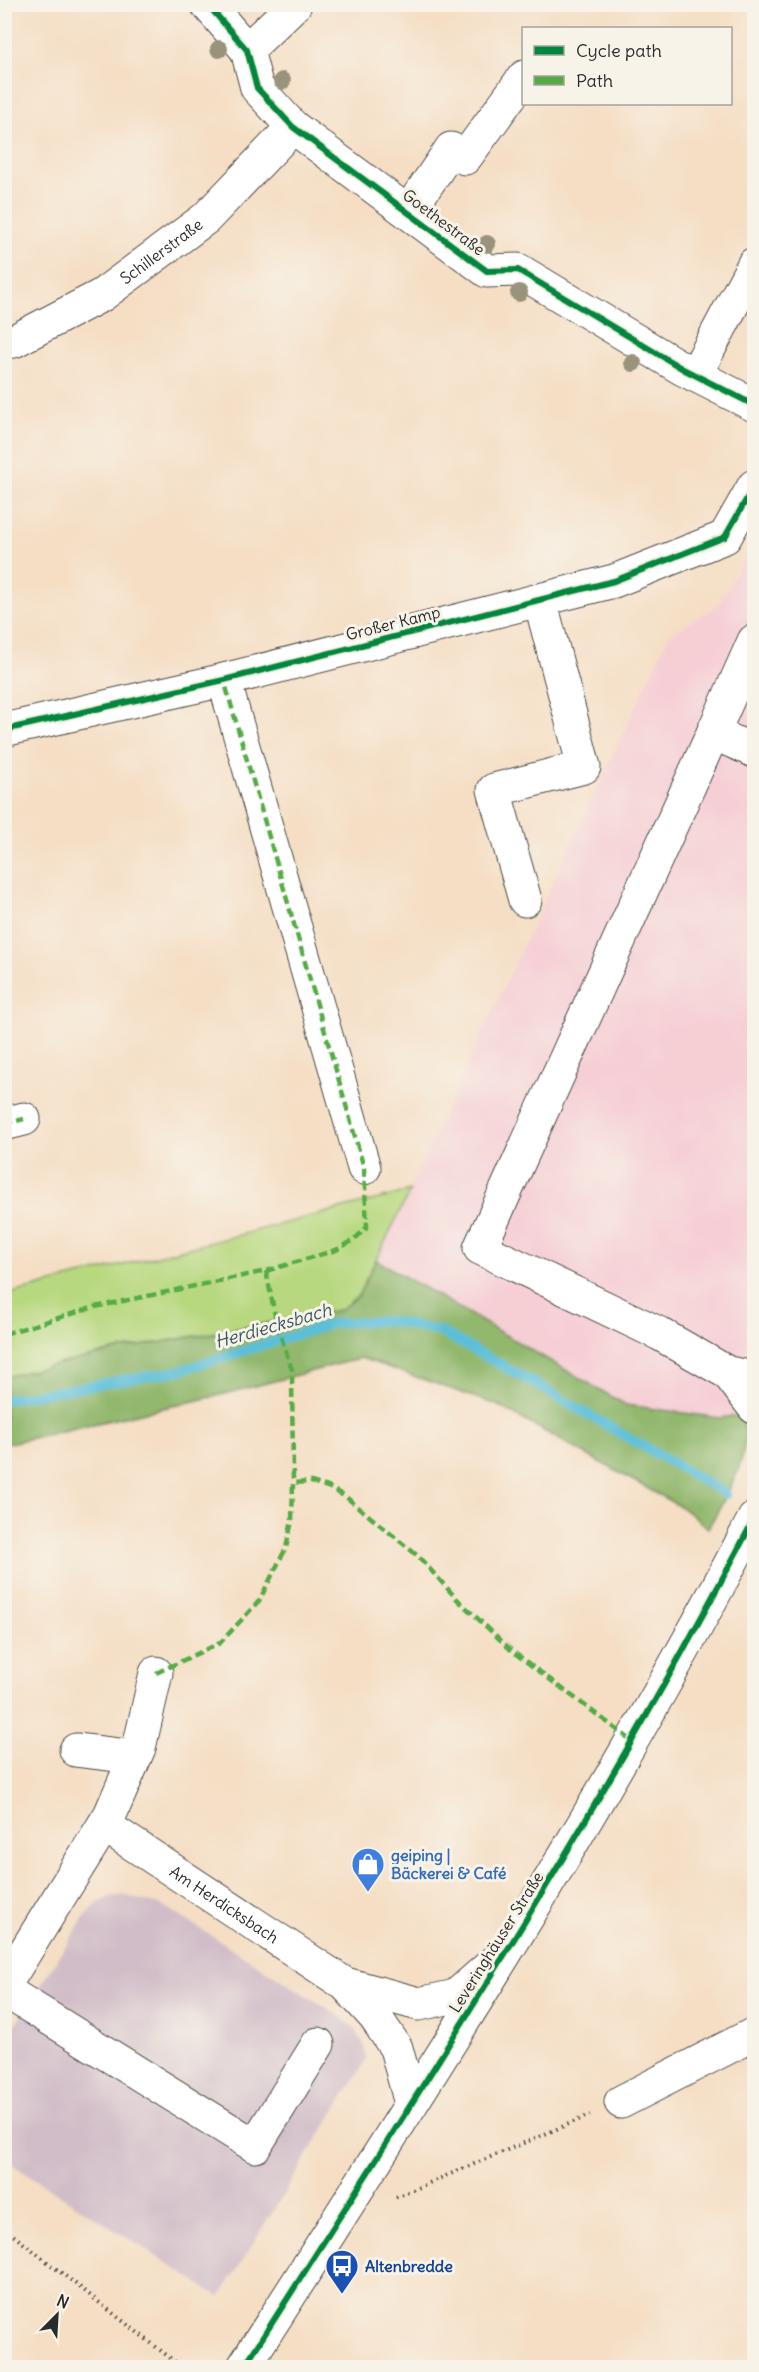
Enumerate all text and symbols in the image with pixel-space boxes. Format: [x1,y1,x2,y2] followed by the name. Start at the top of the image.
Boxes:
[522,27,732,105] legend
[576,39,662,62] text: Cycle path
[576,69,613,92] text: Path
[399,185,489,259] street label: Goethestraße
[116,214,206,288] street label: Schillerstraße
[344,602,442,644] street label: Großer Kamp
[212,1298,334,1353] water label: Herdiecksbach
[391,1845,507,1883] place label: geiping | Bäckerei & Café
[350,1846,386,1893] shop icon: geiping | Bäckerei & Café
[166,1861,282,1947] street label: Am Herdicksbach
[445,1868,547,2016] street label: Leveringhäuser Straße
[324,2248,360,2295] bus stop icon: Altenbredde
[365,2256,453,2276] place label: Altenbredde
[27,2285,87,2345] north arrow
[54,2290,72,2313] text: N

